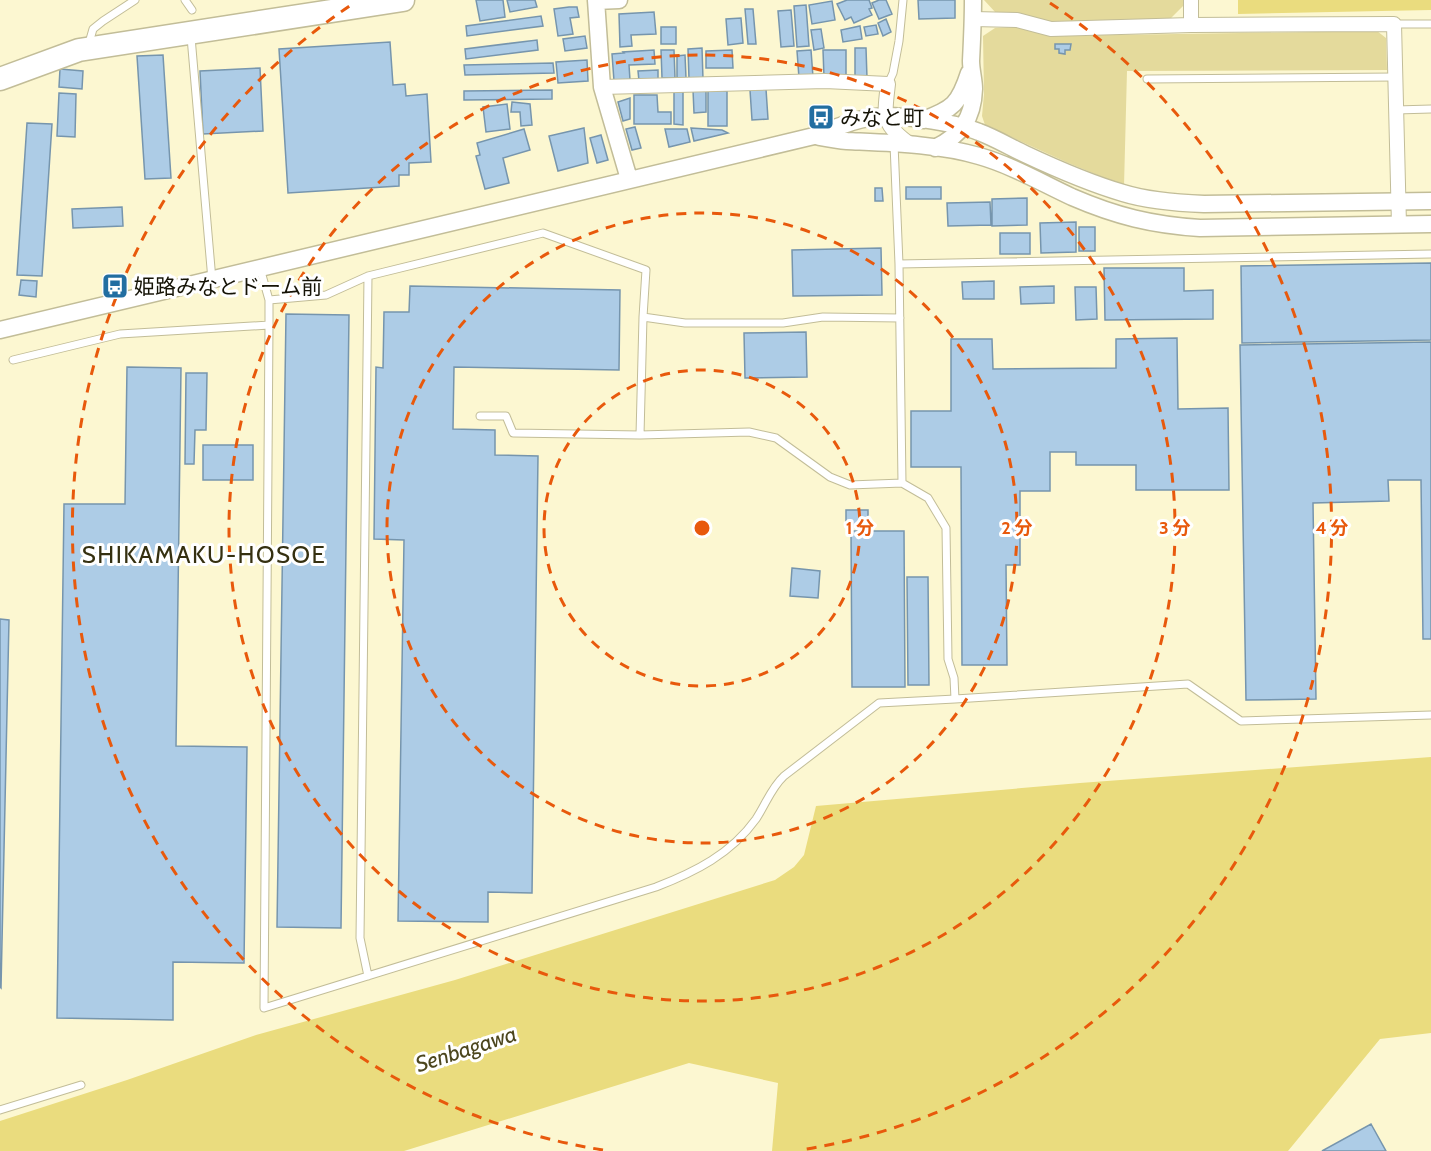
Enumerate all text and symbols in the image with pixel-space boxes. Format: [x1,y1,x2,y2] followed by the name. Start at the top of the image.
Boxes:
[806,102,836,132] bus stop icon: みなと町
[840,105,924,130] place label: みなと町
[100,271,130,301] bus stop icon: 姫路みなとドーム前
[134,274,322,299] place label: 姫路みなとドーム前
[846,517,874,539] text: 1 分
[1001,517,1033,539] text: 2 分
[1159,517,1191,539] text: 3 分
[1315,517,1349,539] text: 4 分
[692,518,712,538] centre of rings
[82,540,326,569] district label: SHIKAMAKU-HOSOE
[412,1020,520,1078] water label: Senbagawa

